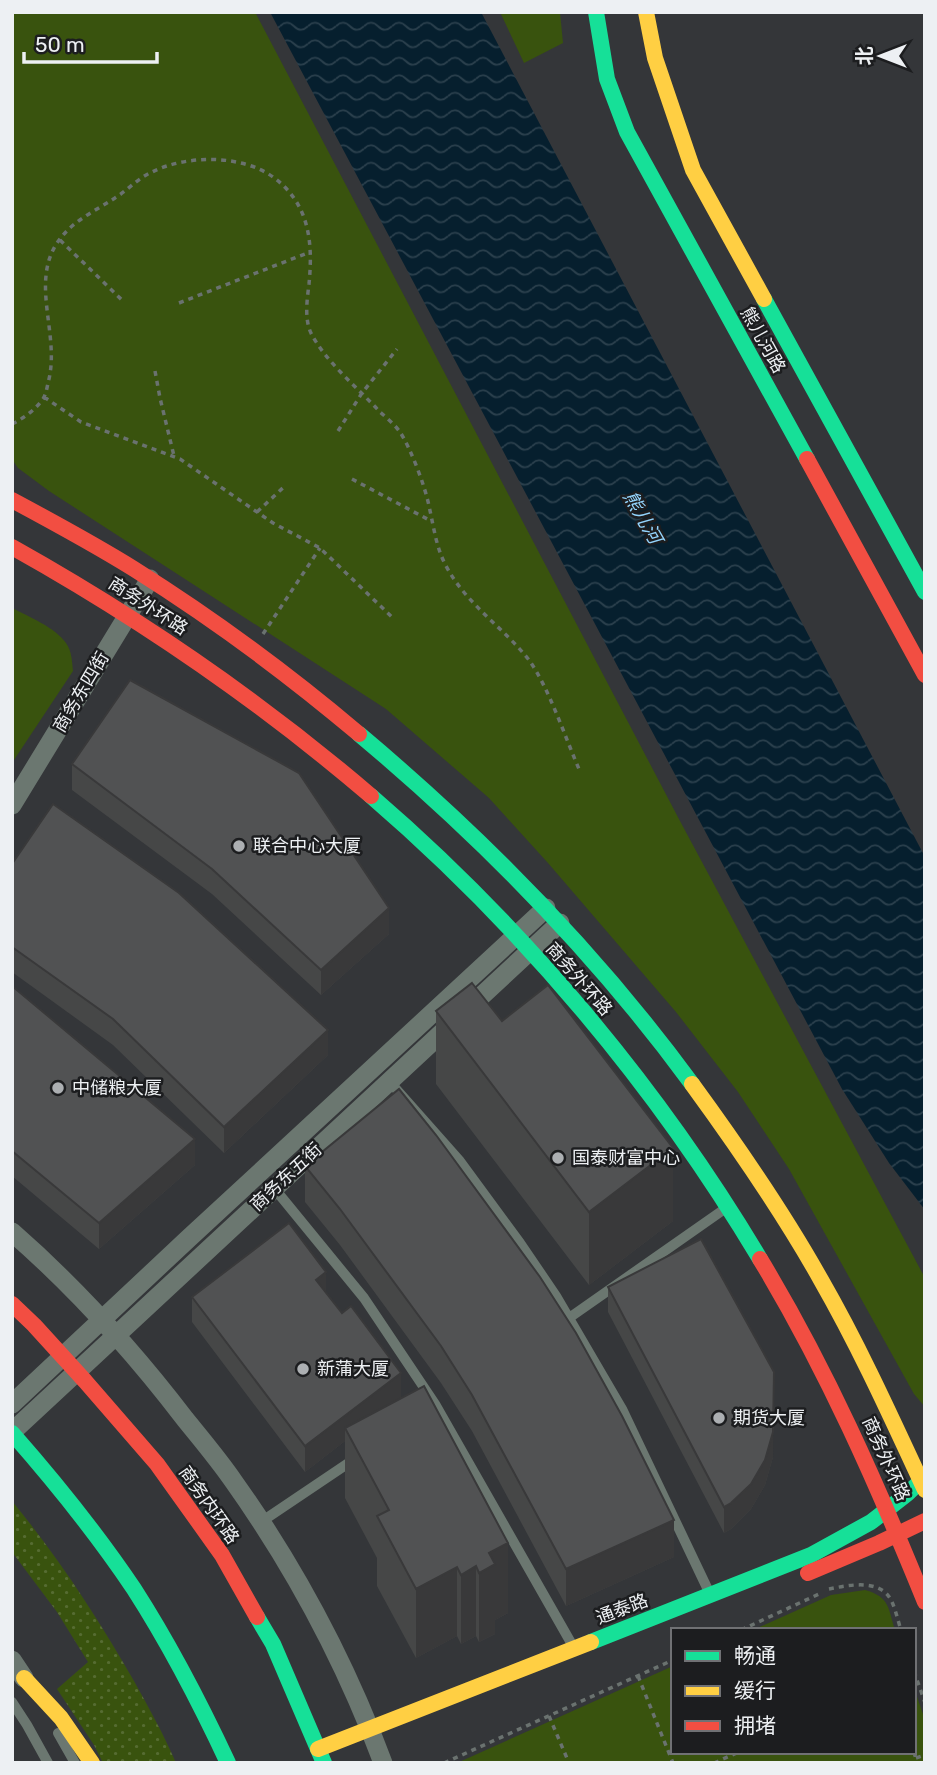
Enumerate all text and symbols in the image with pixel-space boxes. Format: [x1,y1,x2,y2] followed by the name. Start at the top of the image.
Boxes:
[24,21,158,65] scale bar
[846,21,916,91] north arrow
[35,32,85,57] text: 50 m
[853,46,876,66] text: 北
[736,303,790,377] street label: 熊儿河路
[618,487,669,551] water label: 熊儿河
[104,572,192,640] street label: 商务外环路
[48,648,114,736] street label: 商务东四街
[253,835,361,857] place label: 联合中心大厦
[231,838,247,854] marker: 联合中心大厦
[541,938,617,1020] street label: 商务外环路
[72,1077,162,1099] place label: 中储粮大厦
[50,1080,66,1096] marker: 中储粮大厦
[246,1138,326,1216] street label: 商务东五街
[572,1147,680,1169] place label: 国泰财富中心
[550,1150,566,1166] marker: 国泰财富中心
[317,1358,389,1380] place label: 新蒲大厦
[295,1361,311,1377] marker: 新蒲大厦
[733,1407,805,1429] place label: 期货大厦
[711,1410,727,1426] marker: 期货大厦
[858,1413,914,1505] street label: 商务外环路
[174,1462,244,1548] street label: 商务内环路
[593,1589,651,1629] street label: 通泰路
[671,1628,916,1754] legend
[734,1643,776,1668] text: 畅通
[734,1678,776,1703] text: 缓行
[734,1713,776,1738] text: 拥堵

